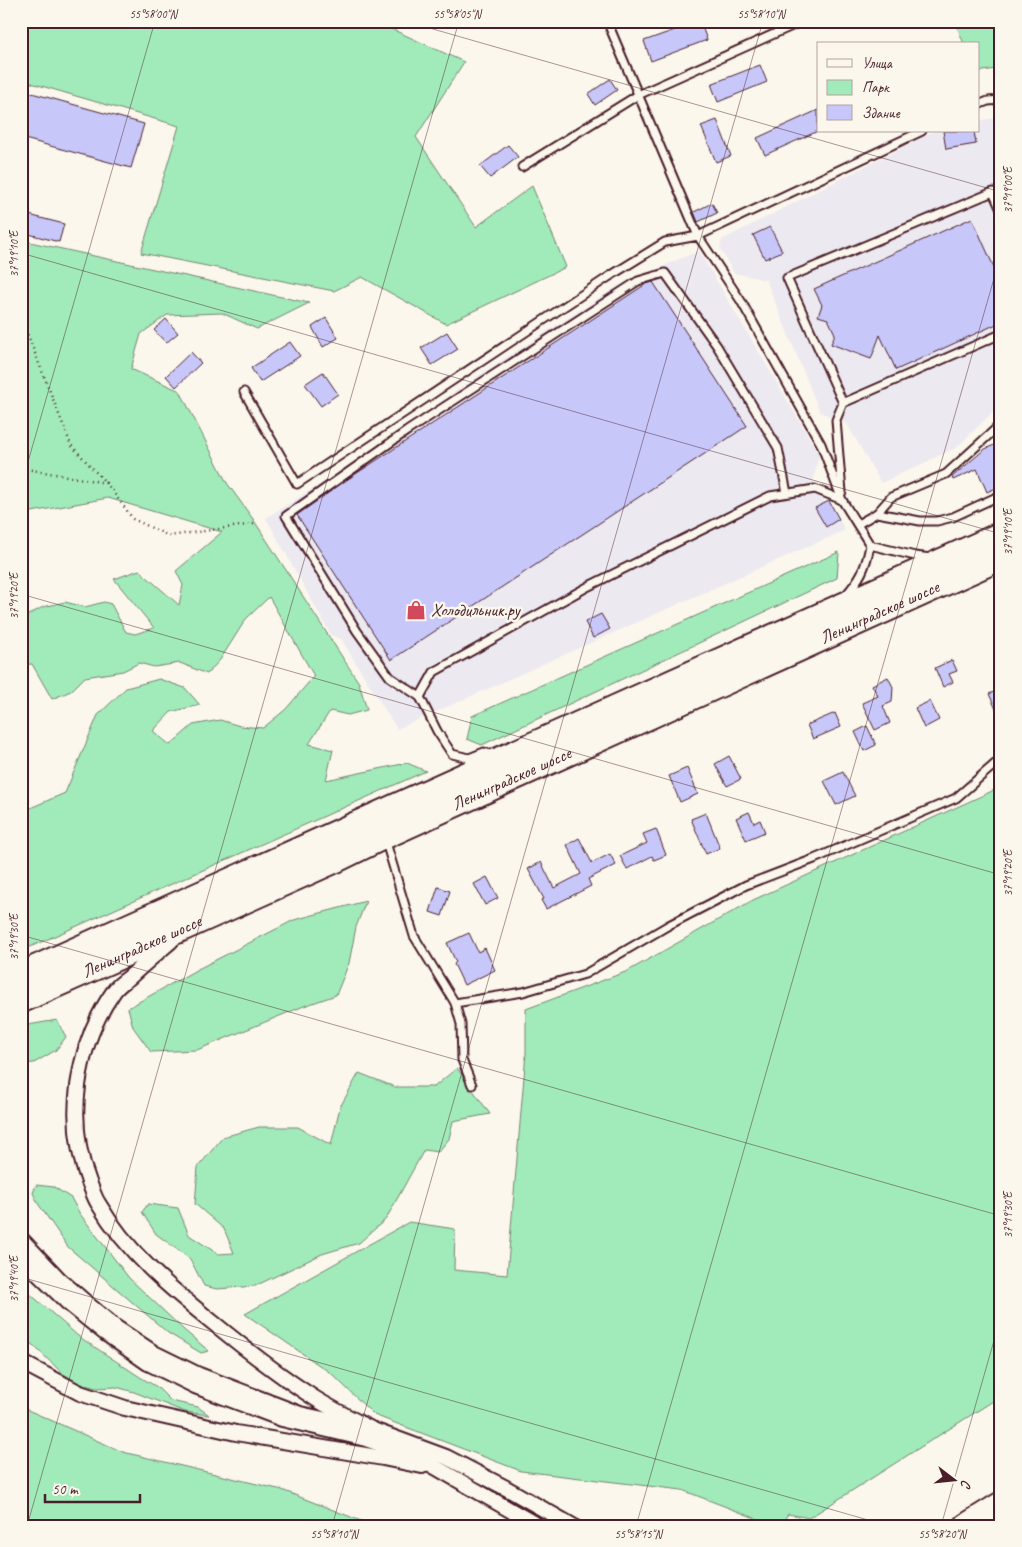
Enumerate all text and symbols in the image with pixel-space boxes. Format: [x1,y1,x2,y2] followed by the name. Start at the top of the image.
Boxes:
[129,6,178,22] text: 55°58'00"N
[433,6,482,22] text: 55°58'05"N
[737,6,786,22] text: 55°58'10"N
[817,42,980,132] legend
[862,54,893,73] text: Улица
[862,78,890,97] text: Парк
[862,104,901,123] text: Здание
[1000,165,1016,213] text: 37°19'00"E
[6,229,22,277] text: 37°19'10"E
[1000,507,1016,555] text: 37°19'10"E
[6,571,22,619] text: 37°19'20"E
[816,575,944,649] street label: Ленинградское шоссе
[405,599,427,621] shop icon: Холодильник.ру
[431,599,521,621] place label: Холодильник.ру
[448,741,575,815] street label: Ленинградское шоссе
[1000,848,1016,896] text: 37°19'20"E
[78,909,206,982] street label: Ленинградское шоссе
[6,912,22,960] text: 37°19'30"E
[1000,1190,1016,1238] text: 37°19'30"E
[6,1254,22,1302] text: 37°19'40"E
[930,1454,980,1504] north arrow
[45,1472,140,1504] scale bar
[956,1478,975,1491] text: С
[52,1480,79,1499] text: 50 m
[310,1526,359,1542] text: 55°58'10"N
[614,1526,663,1542] text: 55°58'15"N
[918,1526,967,1542] text: 55°58'20"N

